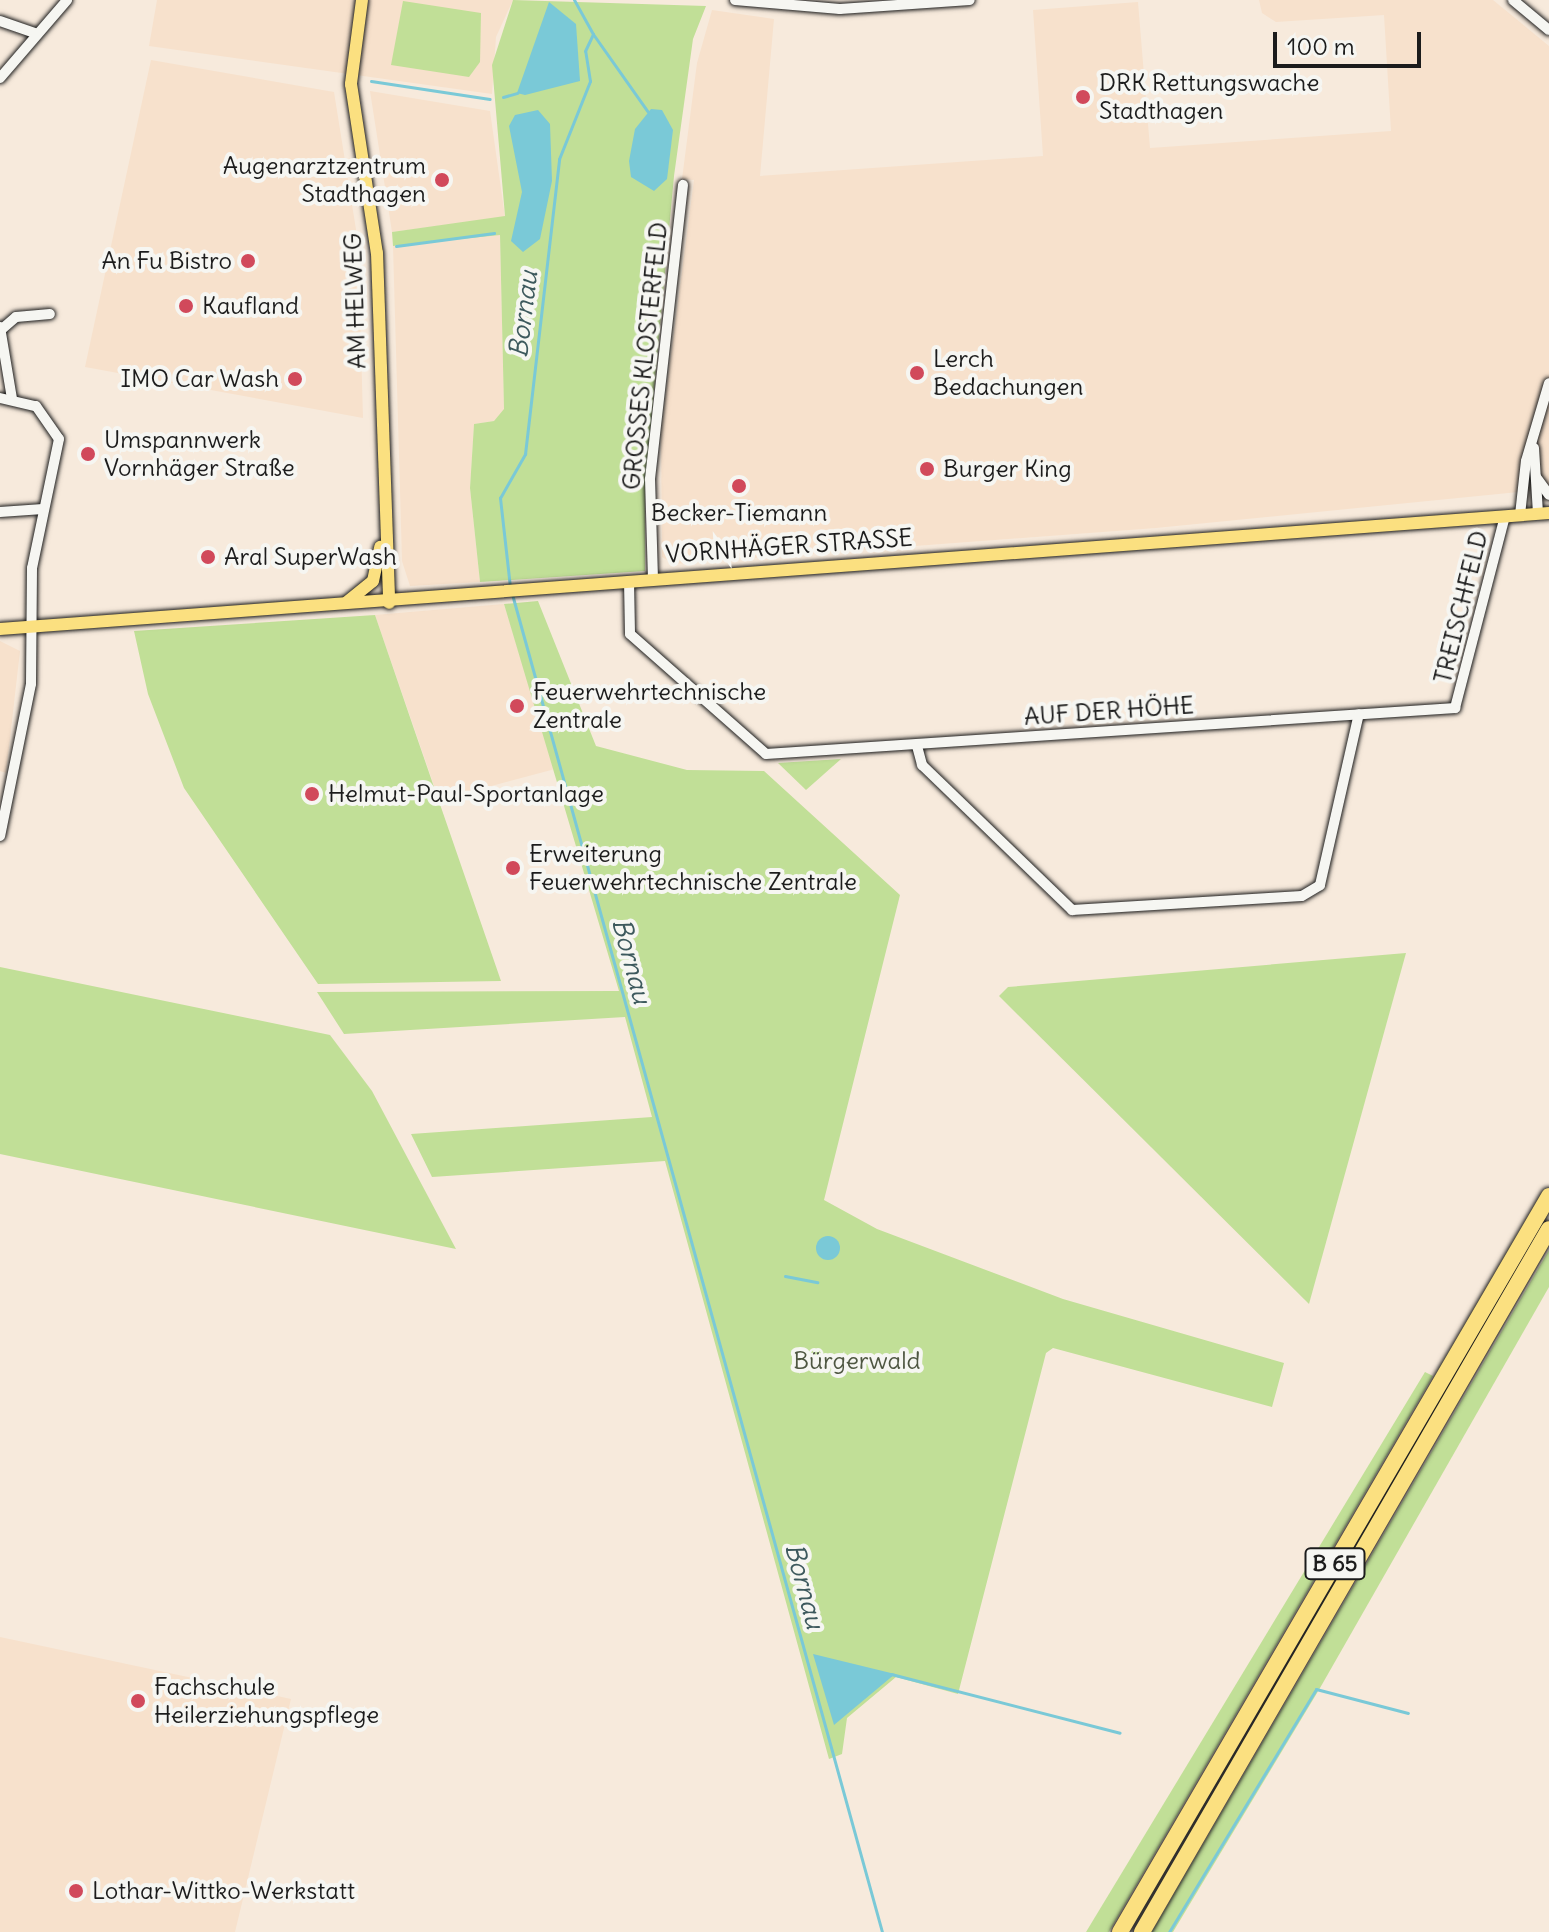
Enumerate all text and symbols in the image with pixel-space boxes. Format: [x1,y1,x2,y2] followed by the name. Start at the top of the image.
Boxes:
[1277,16,1425,66] scale bar
[1287,31,1355,61] text: 100 m
[1099,69,1319,125] place label: DRK Rettungswache Stadthagen
[1074,88,1092,106] marker: DRK Rettungswache Stadthagen
[223,152,426,208] place label: Augenarztzentrum Stadthagen
[433,171,451,189] marker: Augenarztzentrum Stadthagen
[617,221,673,491] street label: GROSSES KLOSTERFELD
[338,233,372,369] street label: AM HELWEG
[101,247,232,275] place label: An Fu Bistro
[239,252,257,270] marker: An Fu Bistro
[502,269,544,359] water label: Bornau
[202,292,299,320] place label: Kaufland
[177,297,195,315] marker: Kaufland
[933,345,1083,401] place label: Lerch Bedachungen
[908,364,926,382] marker: Lerch Bedachungen
[120,365,279,393] place label: IMO Car Wash
[286,370,304,388] marker: IMO Car Wash
[104,426,295,482] place label: Umspannwerk Vornhäger Straße
[79,445,97,463] marker: Umspannwerk Vornhäger Straße
[943,455,1072,483] place label: Burger King
[918,460,936,478] marker: Burger King
[730,477,748,495] marker: Becker-Tiemann
[651,499,827,527] place label: Becker-Tiemann
[664,523,914,569] street label: VORNHÄGER STRASSE
[1428,528,1494,686] street label: TREISCHFELD
[224,543,397,571] place label: Aral SuperWash
[199,548,217,566] marker: Aral SuperWash
[533,678,766,734] place label: Feuerwehrtechnische Zentrale
[1023,691,1195,731] street label: AUF DER HÖHE
[508,697,526,715] marker: Feuerwehrtechnische Zentrale
[328,780,604,808] place label: Helmut-Paul-Sportanlage
[303,785,321,803] marker: Helmut-Paul-Sportanlage
[529,840,857,896] place label: Erweiterung Feuerwehrtechnische Zentrale
[504,859,522,877] marker: Erweiterung Feuerwehrtechnische Zentrale
[606,915,658,1007] water label: Bornau
[793,1347,921,1375] park label: Bürgerwald
[779,1540,831,1632] water label: Bornau
[1303,1546,1367,1582] road number: B 65
[154,1673,379,1729] place label: Fachschule Heilerziehungspflege
[129,1692,147,1710] marker: Fachschule Heilerziehungspflege
[92,1877,355,1905] place label: Lothar-Wittko-Werkstatt
[67,1882,85,1900] marker: Lothar-Wittko-Werkstatt

